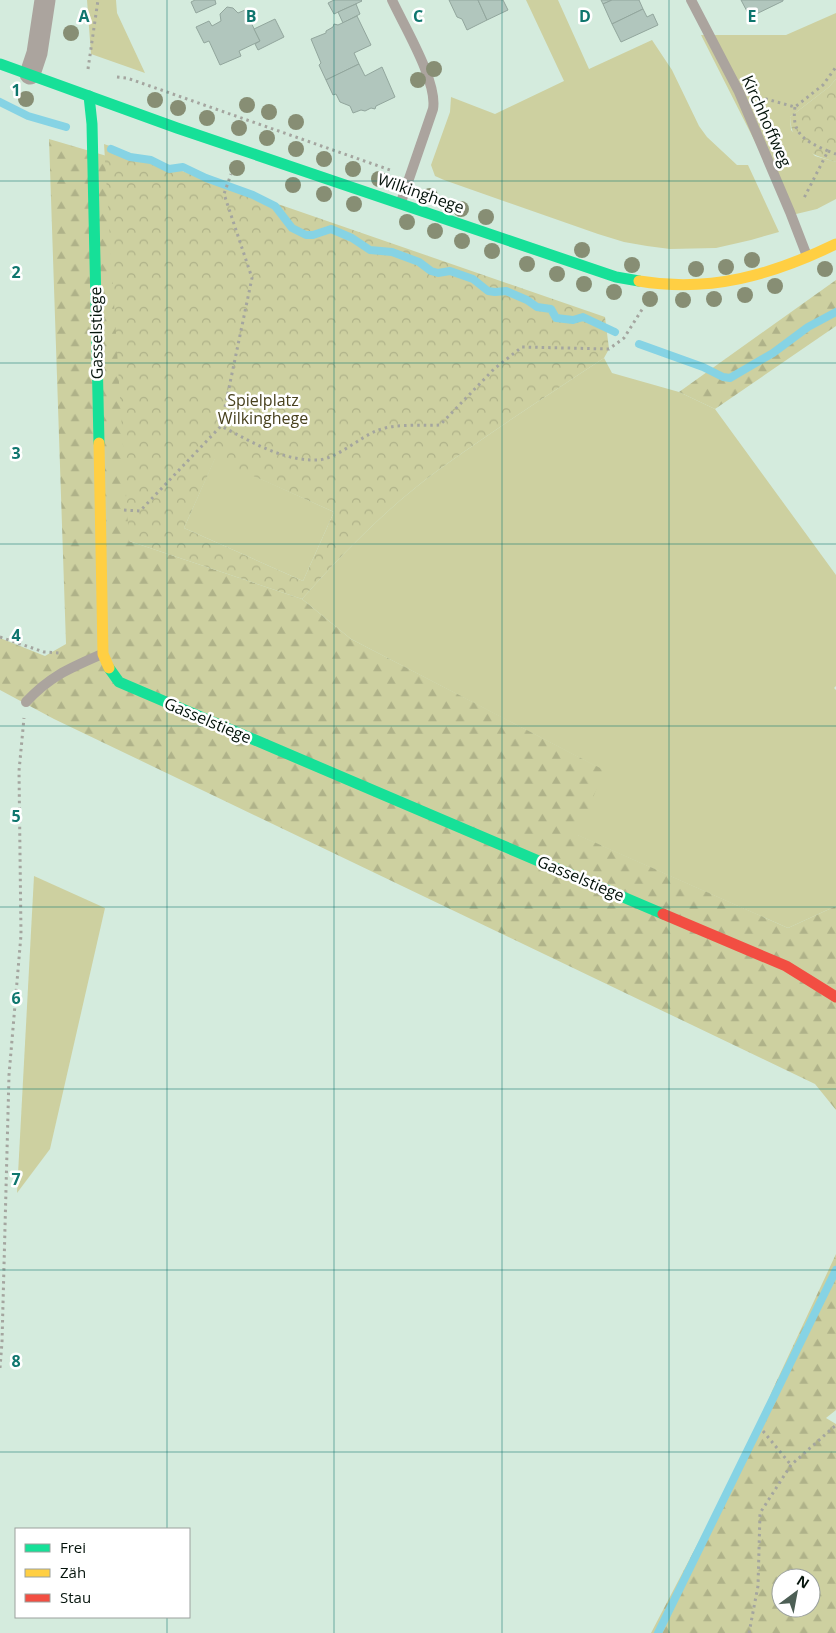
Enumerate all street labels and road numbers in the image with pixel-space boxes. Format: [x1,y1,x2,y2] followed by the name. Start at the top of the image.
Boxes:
[737,72,797,171] street label: Kirchhoffweg
[375,168,467,218] street label: Wilkinghege
[84,286,108,380] street label: Gasselstiege
[161,692,255,748] street label: Gasselstiege
[534,850,628,906] street label: Gasselstiege

